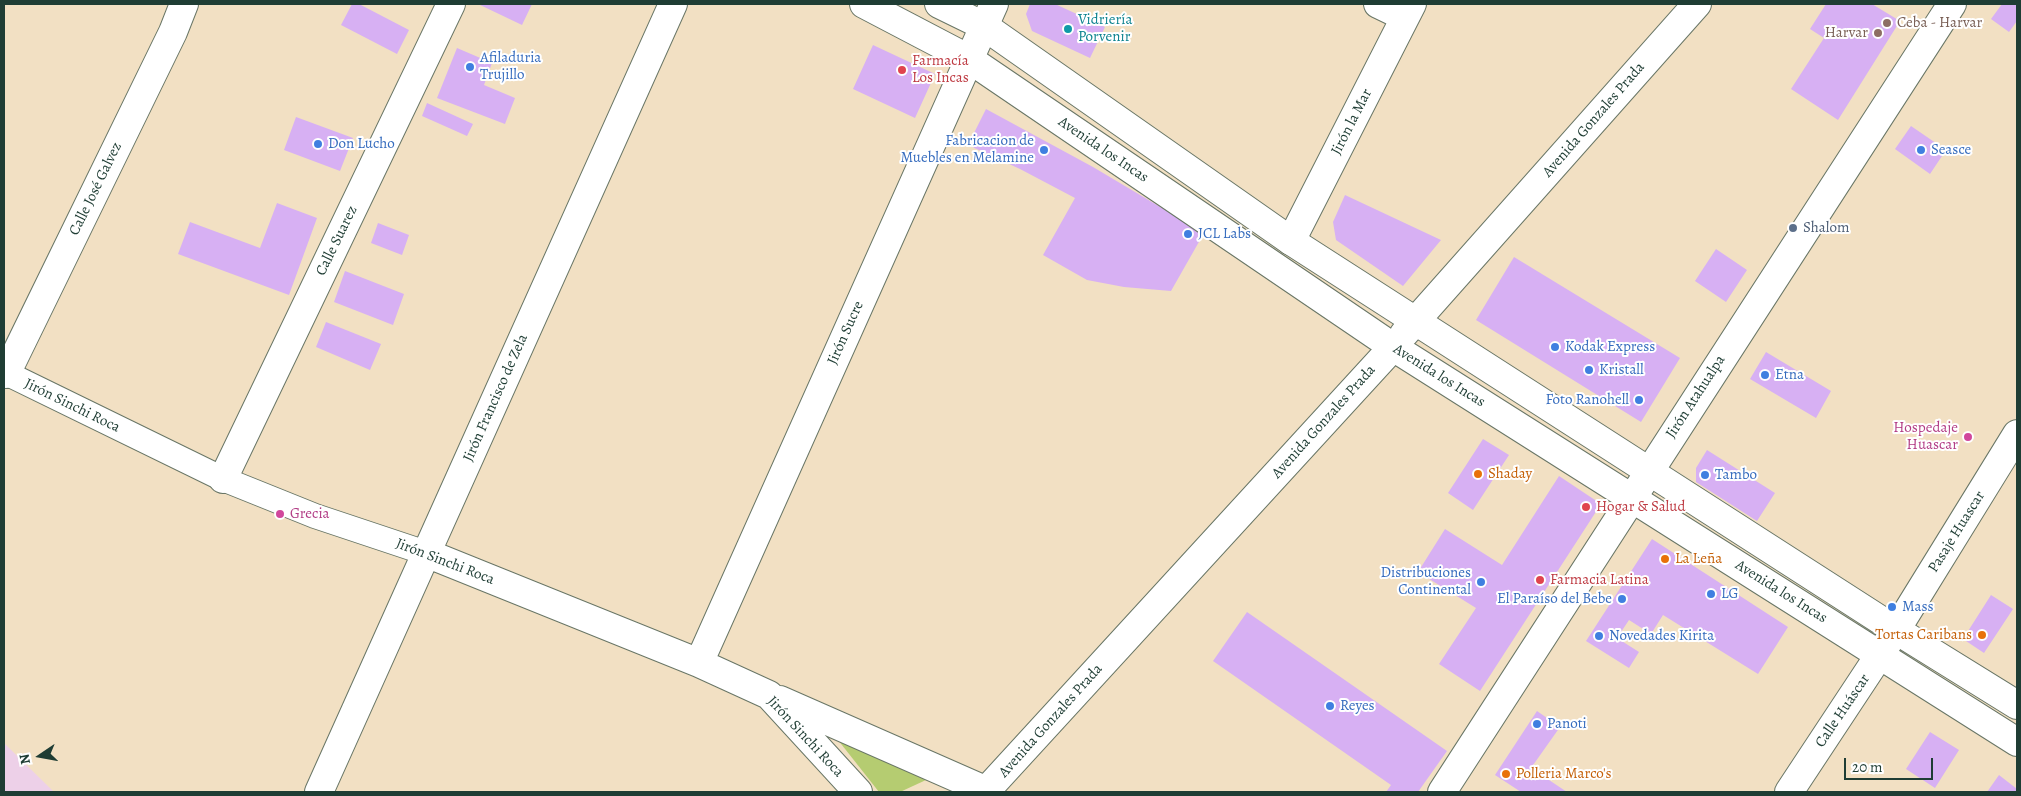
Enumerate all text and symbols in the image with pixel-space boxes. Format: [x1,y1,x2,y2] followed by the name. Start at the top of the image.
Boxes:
[1078,11,1132,46] place label: Vidriería Porvenir
[1897,14,1982,32] place label: Ceba - Harvar
[1881,17,1893,29] marker: Ceba - Harvar
[1062,23,1074,35] marker: Vidriería Porvenir
[1825,24,1868,42] place label: Harvar
[1872,27,1884,39] marker: Harvar
[480,49,541,84] place label: Afiladuria Trujillo
[912,52,969,87] place label: Farmacía Los Incas
[1539,59,1649,181] street label: Avenida Gonzales Prada
[464,61,476,73] marker: Afiladuria Trujillo
[896,64,908,76] marker: Farmacía Los Incas
[1328,86,1376,158] street label: Jirón la Mar
[1054,113,1152,187] street label: Avenida los Incas
[900,132,1034,167] place label: Fabricacion de Muebles en Melamine
[328,135,395,153] place label: Don Lucho
[312,138,324,150] marker: Don Lucho
[66,139,126,239] street label: Calle José Galvez
[1931,141,1971,159] place label: Seasce
[1038,144,1050,156] marker: Fabricacion de Muebles en Melamine
[1915,144,1927,156] marker: Seasce
[312,203,362,279] street label: Calle Suarez
[1803,219,1849,237] place label: Shalom
[1787,222,1799,234] marker: Shalom
[1198,225,1251,243] place label: JCL Labs
[1182,228,1194,240] marker: JCL Labs
[824,298,868,368] street label: Jirón Sucre
[460,331,532,465] street label: Jirón Francisco de Zela
[1565,338,1655,356] place label: Kodak Express
[1390,341,1488,411] street label: Avenida los Incas
[1549,341,1561,353] marker: Kodak Express
[1662,352,1730,442] street label: Jirón Atahualpa
[1599,361,1644,379] place label: Kristall
[1268,362,1380,482] street label: Avenida Gonzales Prada
[1583,364,1595,376] marker: Kristall
[1775,366,1804,384] place label: Etna
[1759,369,1771,381] marker: Etna
[21,375,123,437] street label: Jirón Sinchi Roca
[1546,391,1629,409] place label: Foto Ranohell
[1633,394,1645,406] marker: Foto Ranohell
[1893,419,1958,454] place label: Hospedaje Huascar
[1962,431,1974,443] marker: Hospedaje Huascar
[1488,465,1532,483] place label: Shaday
[1715,466,1757,484] place label: Tambo
[1472,468,1484,480] marker: Shaday
[1699,469,1711,481] marker: Tambo
[1925,488,1989,576] street label: Pasaje Huascar
[1596,498,1685,516] place label: Hogar & Salud
[1580,501,1592,513] marker: Hogar & Salud
[290,505,330,523] place label: Grecia
[274,508,286,520] marker: Grecia
[393,535,497,589] street label: Jirón Sinchi Roca
[1675,550,1722,568] place label: La Leña
[1659,553,1671,565] marker: La Leña
[1732,557,1830,627] street label: Avenida los Incas
[1381,564,1471,599] place label: Distribuciones Continental
[1550,571,1649,589] place label: Farmacia Latina
[1534,574,1546,586] marker: Farmacia Latina
[1475,576,1487,588] marker: Distribuciones Continental
[1721,585,1739,603] place label: LG
[1705,588,1717,600] marker: LG
[1497,590,1612,608] place label: El Paraíso del Bebe
[1616,593,1628,605] marker: El Paraíso del Bebe
[1902,598,1934,616] place label: Mass
[1886,601,1898,613] marker: Mass
[1875,626,1972,644] place label: Tortas Caribans
[1609,627,1714,645] place label: Novedades Kirita
[1976,629,1988,641] marker: Tortas Caribans
[1593,630,1605,642] marker: Novedades Kirita
[995,661,1107,781] street label: Avenida Gonzales Prada
[1812,671,1874,751] street label: Calle Huáscar
[763,693,847,781] street label: Jirón Sinchi Roca
[1340,697,1375,715] place label: Reyes
[1324,700,1336,712] marker: Reyes
[1547,715,1587,733] place label: Panoti
[1531,718,1543,730] marker: Panoti
[15,731,65,781] north arrow
[1846,748,1935,780] scale bar
[14,752,35,766] text: N
[1852,757,1883,777] text: 20 m
[1516,765,1612,783] place label: Polleria Marco's
[1500,768,1512,780] marker: Polleria Marco's

